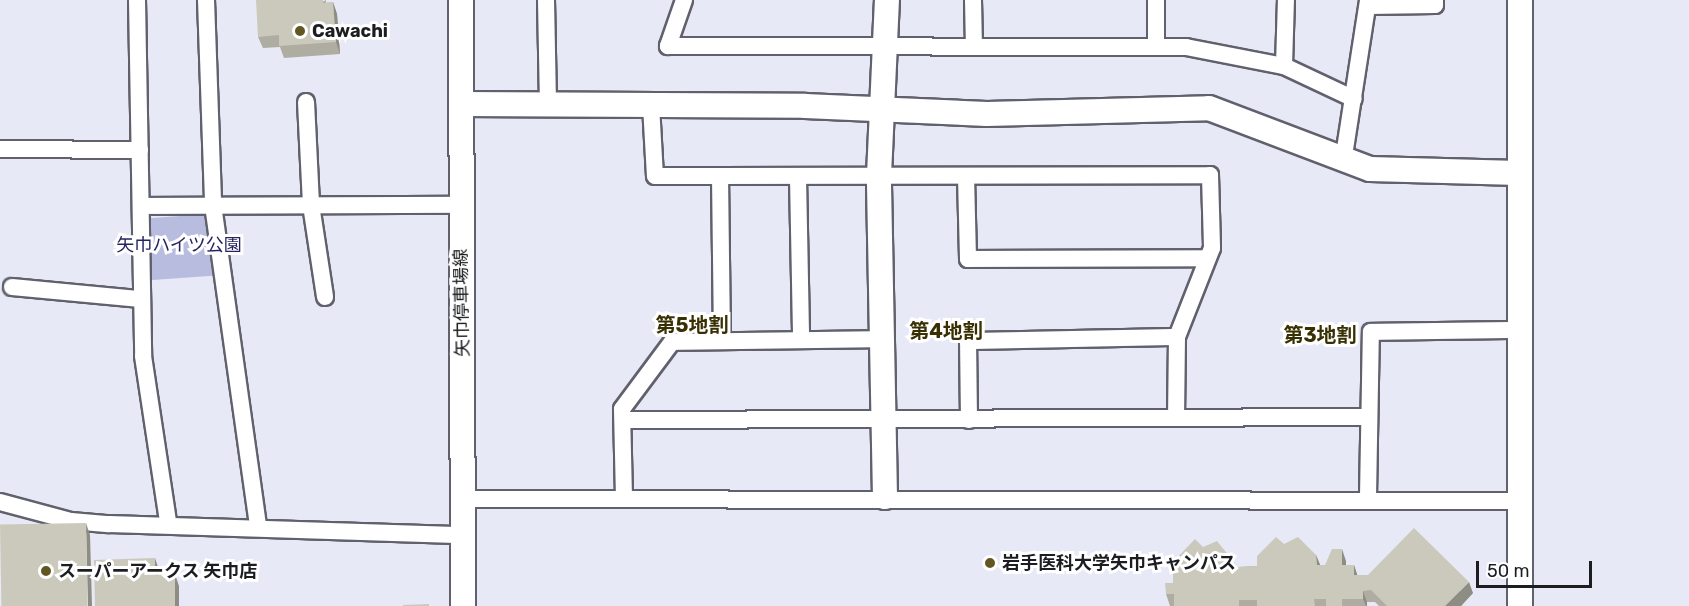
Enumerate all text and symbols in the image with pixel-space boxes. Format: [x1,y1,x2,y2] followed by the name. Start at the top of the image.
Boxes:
[312,20,388,42] place label: Cawachi
[293,24,307,38] marker: Cawachi
[116,234,242,256] park label: 矢巾ハイツ公園
[450,249,474,357] street label: 矢巾停車場線
[656,313,728,337] district label: 第5地割
[909,319,983,343] district label: 第4地割
[1283,323,1357,347] district label: 第3地割
[1479,549,1594,587] scale bar
[1002,552,1236,574] place label: 岩手医科大学矢巾キャンパス
[983,556,997,570] marker: 岩手医科大学矢巾キャンパス
[58,560,259,582] place label: スーパーアークス 矢巾店
[1487,560,1530,582] text: 50 m
[39,564,53,578] marker: スーパーアークス 矢巾店

